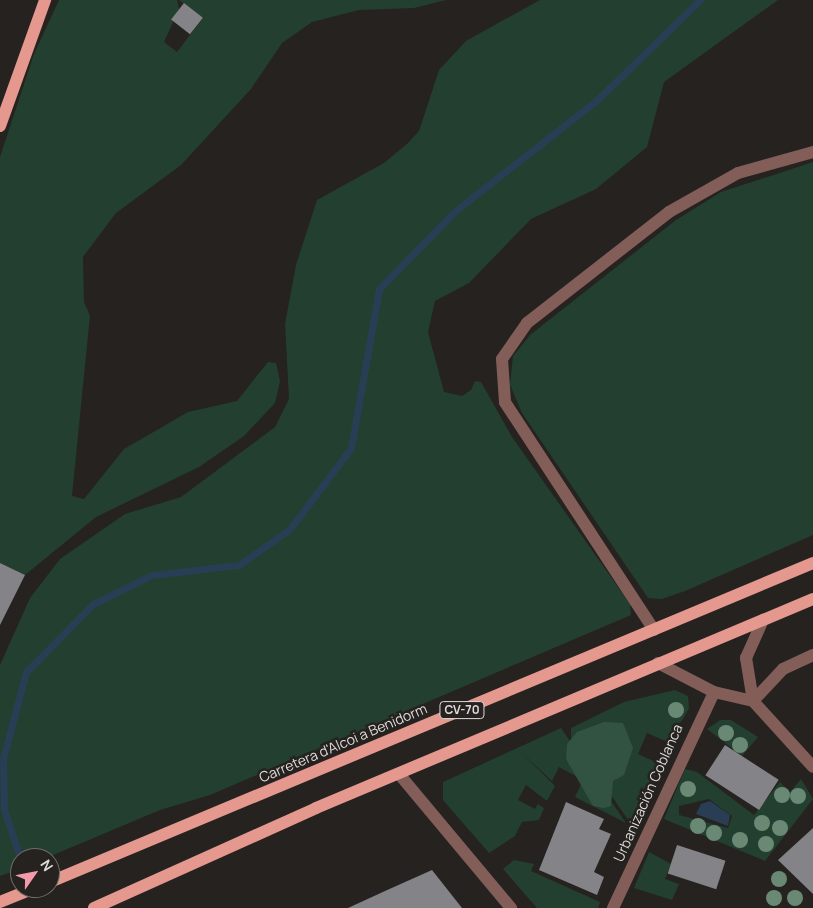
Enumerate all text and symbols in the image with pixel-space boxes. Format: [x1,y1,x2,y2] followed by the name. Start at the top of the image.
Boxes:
[257,700,429,786] street label: Carretera d'Alcoi a Benidorm
[438,700,486,720] road number: CV-70
[610,722,686,864] street label: Urbanización Coblanca
[10,848,60,898] north arrow
[36,856,58,874] text: N

